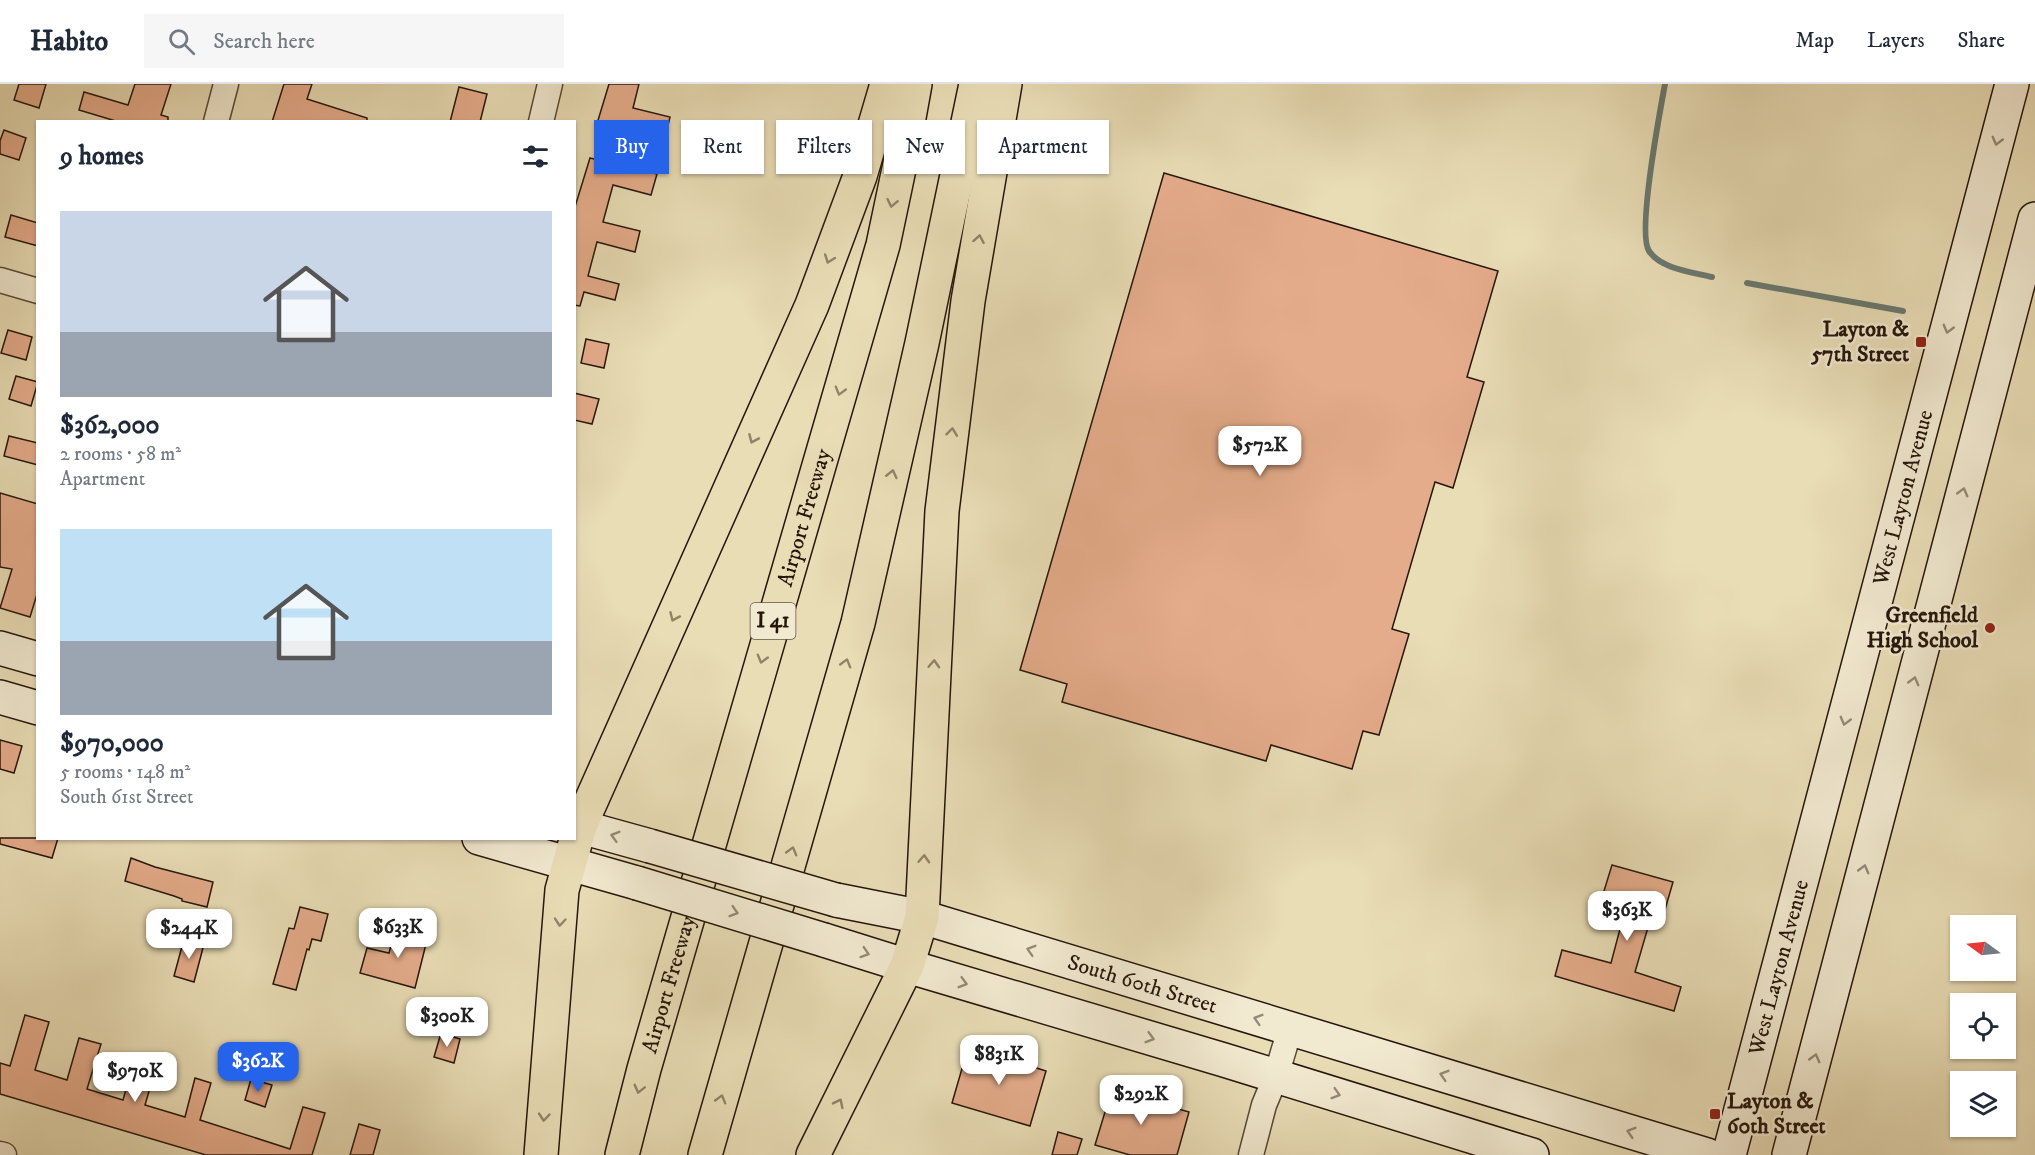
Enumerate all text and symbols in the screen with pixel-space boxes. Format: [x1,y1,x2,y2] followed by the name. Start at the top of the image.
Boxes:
[144,14,564,68] search box
[30,24,108,59] text: Habito
[165,25,198,58] icon: search
[213,28,315,55] text: Search here
[1795,28,1834,54] text: Map
[1867,28,1925,54] text: Layers
[1958,28,2005,54] text: Share
[594,120,669,174] chip: Buy
[681,120,764,174] chip: Rent
[776,120,872,174] chip: Filters
[884,120,965,174] chip: New
[977,120,1109,174] chip: Apartment
[1992,135,2005,145] one-way arrow
[60,140,144,173] text: 9 homes
[519,140,552,173] icon: filters
[886,198,899,208] one-way arrow
[972,234,985,244] one-way arrow
[252,250,360,358] icon: home
[824,253,837,264] one-way arrow
[1810,316,1909,368] place label: Layton & 57th Street
[1942,324,1955,334] one-way arrow
[1914,335,1928,349] marker: Layton & 57th Street
[835,385,847,396] one-way arrow
[1866,407,1939,589] street label: West Layton Avenue
[60,409,159,442] text: $362,000
[1218,426,1302,477] pin: $572K
[946,428,958,437] one-way arrow
[748,432,760,443] one-way arrow
[1232,433,1288,458] text: $572K
[60,442,181,467] text: 2 rooms · 58 m²
[771,445,837,589] street label: Airport Freeway
[60,467,145,492] text: Apartment
[885,469,898,479] one-way arrow
[1956,487,1968,498] one-way arrow
[252,568,360,676] icon: home
[1866,602,1979,654] place label: Greenfield High School
[750,603,796,639] road number: I 41
[669,610,681,621] one-way arrow
[1983,621,1997,635] marker: Greenfield High School
[757,653,769,664] one-way arrow
[839,658,851,669] one-way arrow
[927,659,940,668] one-way arrow
[1906,676,1919,686] one-way arrow
[1840,715,1852,726] one-way arrow
[60,727,164,760] text: $970,000
[60,760,190,785] text: 5 rooms · 148 m²
[60,785,193,810] text: South 61st Street
[610,831,621,843] one-way arrow
[785,846,797,856] one-way arrow
[918,854,931,863] one-way arrow
[1857,864,1869,875] one-way arrow
[1742,877,1815,1059] street label: West Layton Avenue
[1585,891,1669,942] pin: $363K
[1602,898,1652,923] text: $363K
[728,905,738,917] one-way arrow
[356,908,440,959] pin: $633K
[147,909,231,960] pin: $244K
[636,912,701,1056] street label: Airport Freeway
[373,915,423,940] text: $633K
[1950,915,2016,981] north arrow
[1950,915,2016,1137] map controls
[160,916,218,941] text: $244K
[554,918,567,927] one-way arrow
[1026,945,1037,957] one-way arrow
[859,946,870,958] one-way arrow
[1064,948,1220,1019] street label: South 60th Street
[957,976,968,988] one-way arrow
[1950,993,2016,1059] button: locate
[405,997,489,1048] pin: $300K
[420,1004,474,1029] text: $300K
[1253,1014,1264,1026] one-way arrow
[1144,1031,1155,1043] one-way arrow
[957,1035,1041,1086] pin: $831K
[216,1042,300,1093] pin: $362K
[974,1042,1024,1067] text: $831K
[232,1049,284,1074] text: $362K
[93,1052,177,1103] pin: $970K
[1807,1053,1820,1063] one-way arrow
[107,1059,163,1084] text: $970K
[1439,1070,1450,1082] one-way arrow
[1950,1071,2016,1137] button: layers
[1099,1075,1183,1126] pin: $292K
[1114,1082,1168,1107] text: $292K
[633,1083,646,1093] one-way arrow
[1330,1087,1341,1099] one-way arrow
[1727,1088,1826,1140] place label: Layton & 60th Street
[714,1094,726,1105] one-way arrow
[832,1098,844,1109] one-way arrow
[1708,1107,1722,1121] marker: Layton & 60th Street
[538,1112,551,1121] one-way arrow
[1626,1127,1637,1139] one-way arrow

